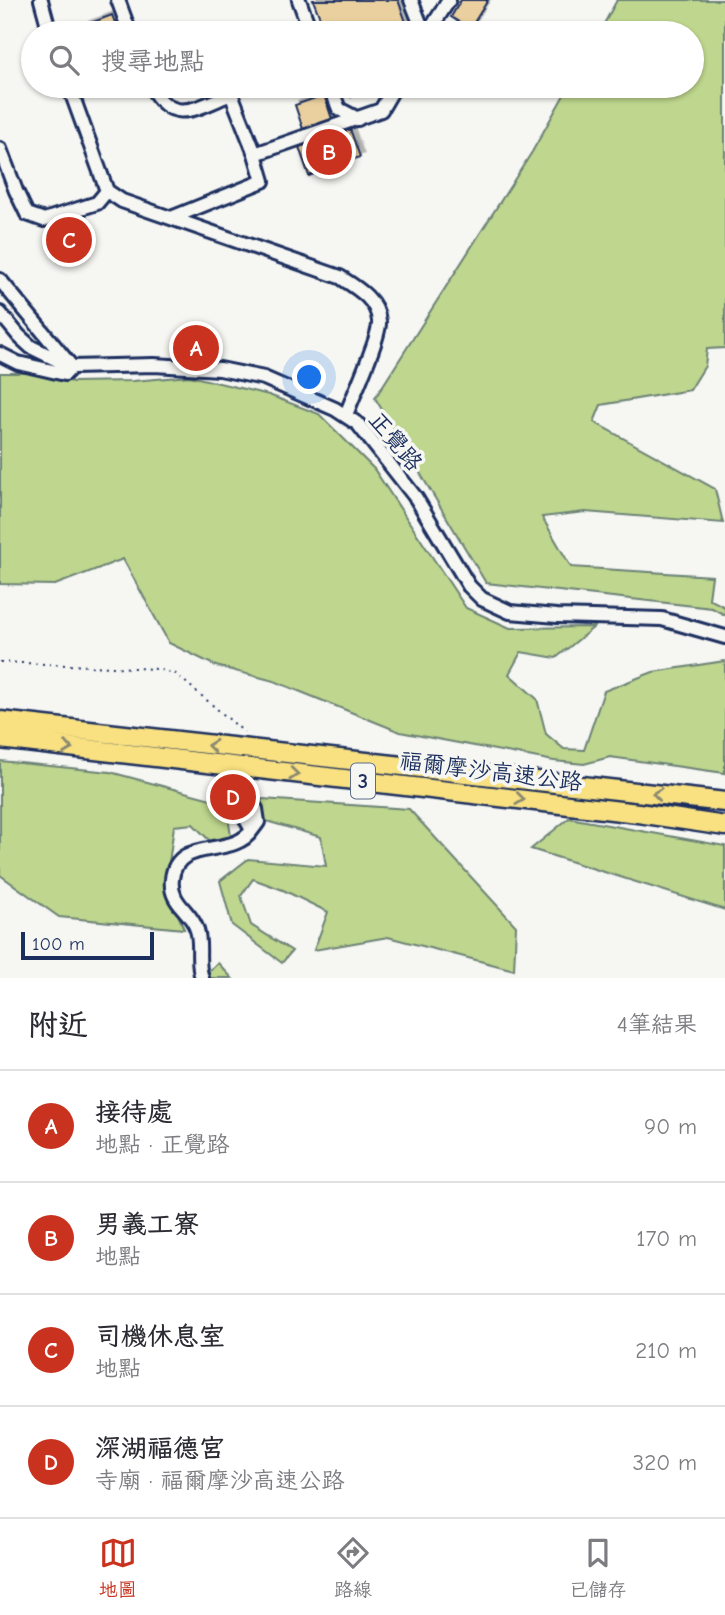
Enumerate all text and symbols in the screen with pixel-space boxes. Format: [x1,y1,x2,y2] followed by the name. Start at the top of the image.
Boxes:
[21,21,704,98] search box
[45,41,83,79] icon: search
[101,47,205,77] text: 搜尋地點
[306,126,352,178] pin: B
[46,214,92,266] pin: C
[173,322,219,374] pin: A
[292,360,326,394] your location
[363,406,428,476] street label: 正覺路
[206,738,218,753] one-way arrow
[62,740,74,755] one-way arrow
[398,747,584,796] street label: 福爾摩沙高速公路
[351,764,375,798] road number: 3
[288,766,300,781] one-way arrow
[210,771,256,823] pin: D
[651,786,663,801] one-way arrow
[514,792,526,807] one-way arrow
[21,929,154,961] scale bar
[32,933,85,955] text: 100 m
[28,1008,88,1043] text: 附近
[617,1011,697,1038] text: 4筆結果
[95,1098,173,1128] text: 接待處
[45,1113,57,1140] text: A
[644,1113,697,1140] text: 90 m
[95,1131,229,1158] text: 地點 · 正覺路
[95,1210,199,1240] text: 男義工寮
[44,1225,58,1252] text: B
[636,1225,697,1252] text: 170 m
[95,1243,141,1270] text: 地點
[95,1322,225,1352] text: 司機休息室
[44,1337,58,1364] text: C
[635,1337,697,1364] text: 210 m
[95,1355,141,1382] text: 地點
[95,1434,225,1464] text: 深湖福德宮
[44,1449,58,1476] text: D
[633,1449,697,1476] text: 320 m
[95,1467,344,1494] text: 寺廟 · 福爾摩沙高速公路
[99,1534,137,1601] tab: 地圖
[334,1534,372,1601] tab: 路線
[569,1534,626,1601] tab: 已儲存

